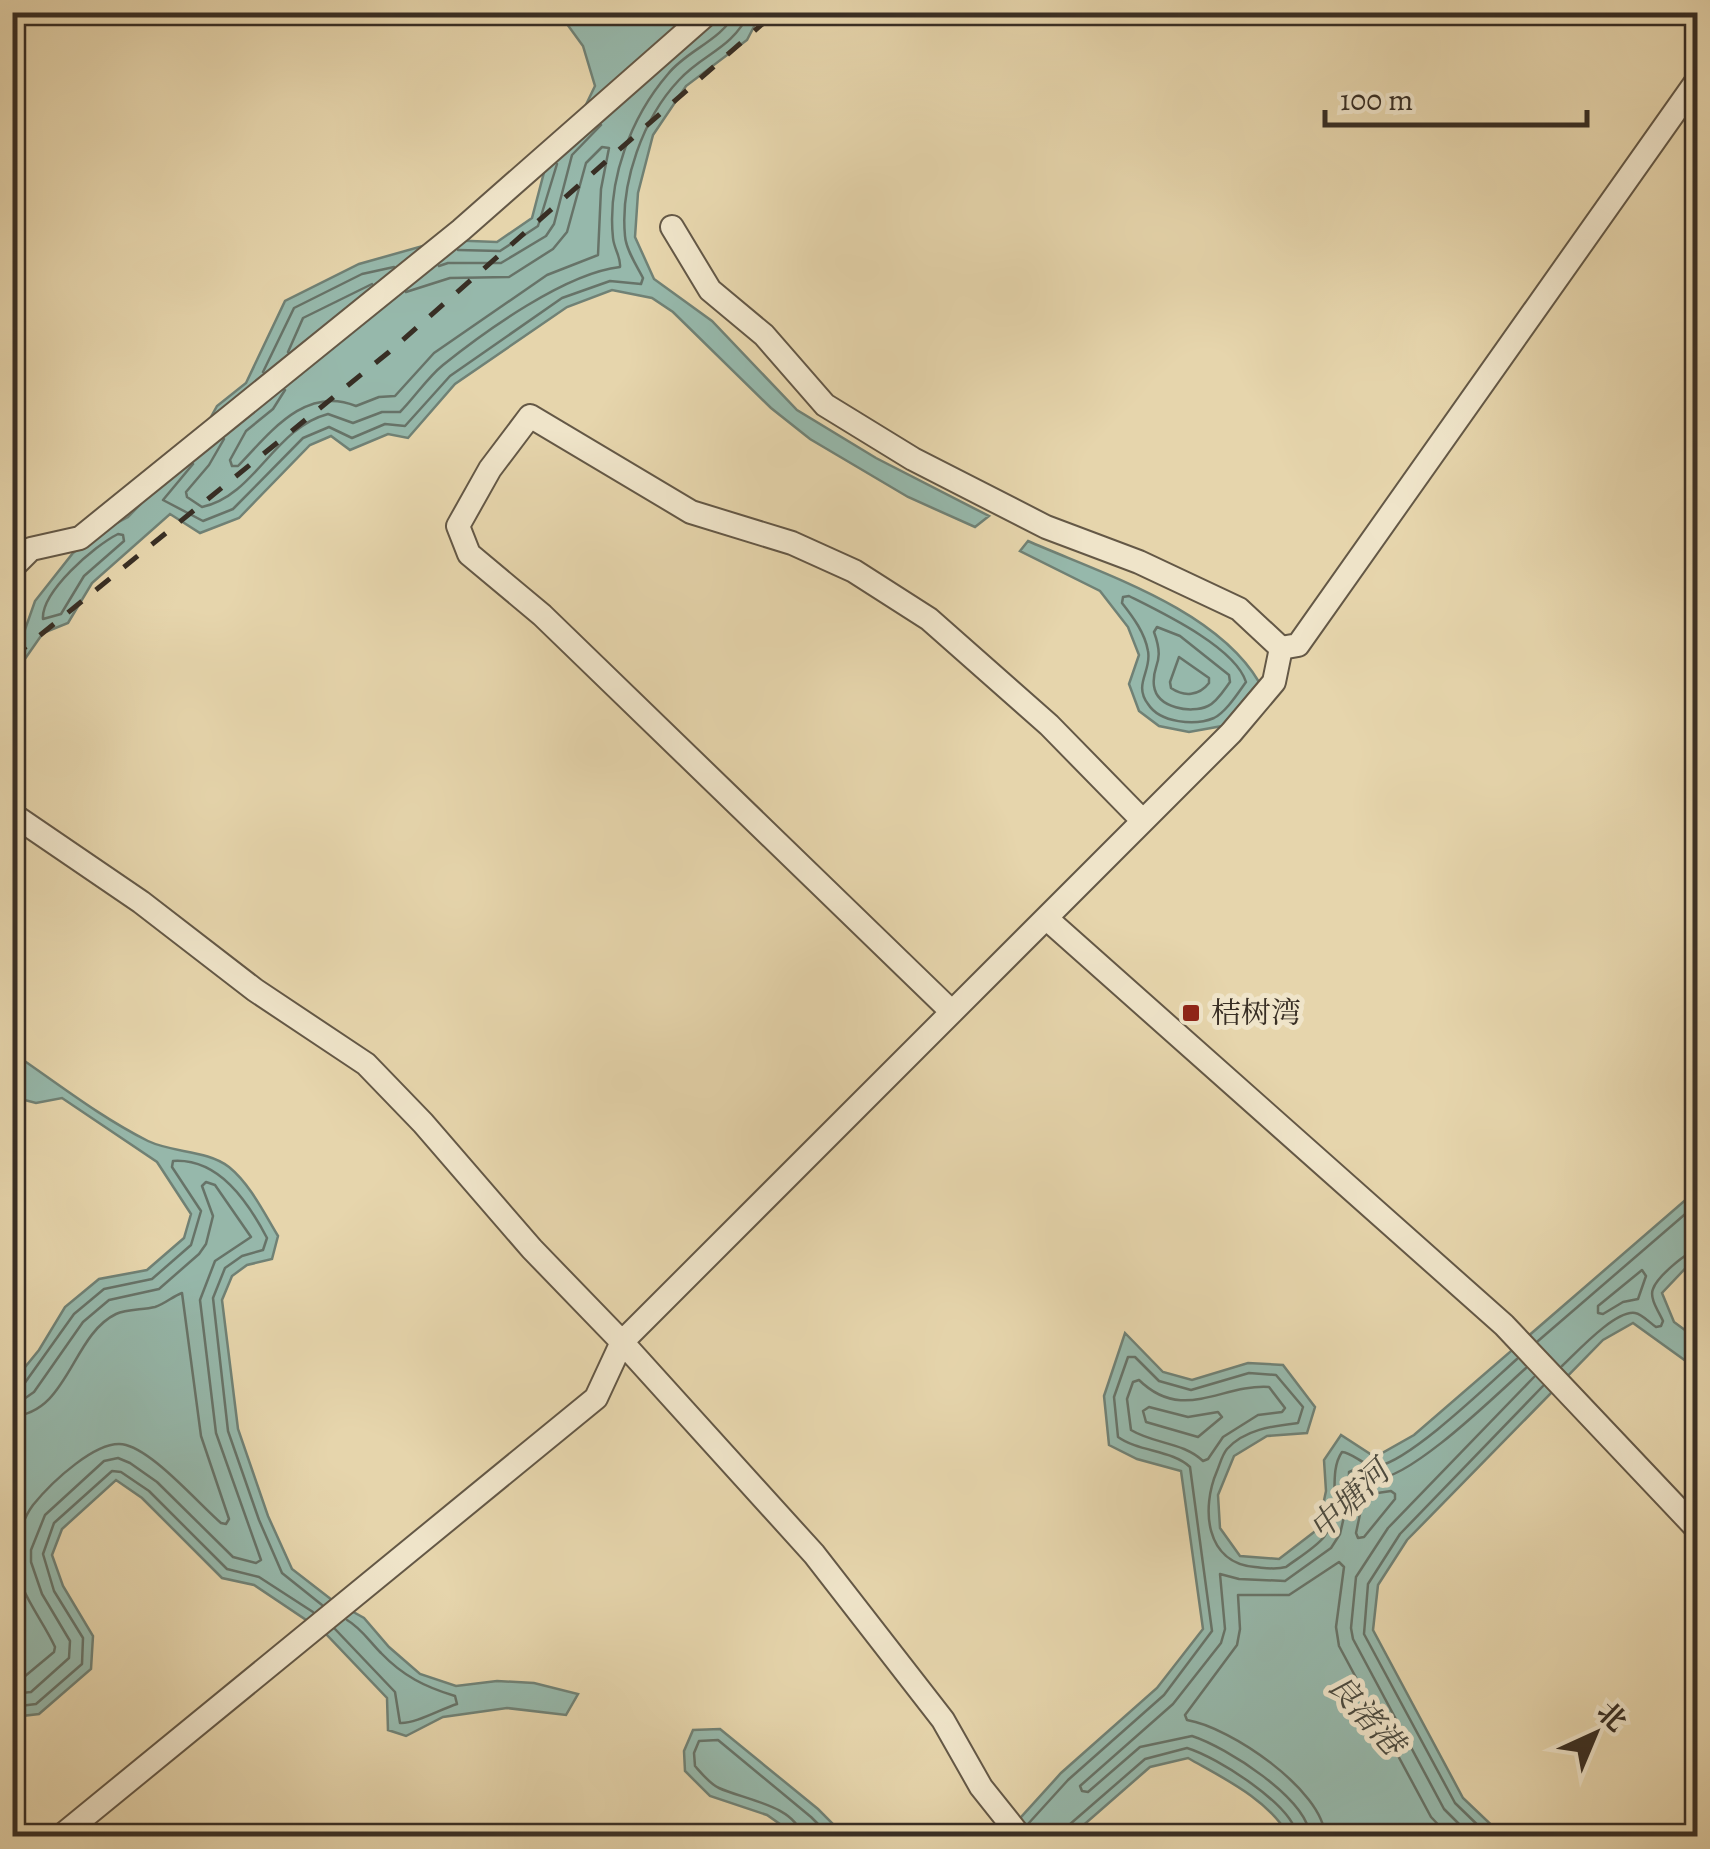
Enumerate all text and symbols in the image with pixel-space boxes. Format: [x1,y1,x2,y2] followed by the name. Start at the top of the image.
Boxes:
[1325,65,1588,127] scale bar
[1340,80,1413,120] text: 100 m
[1211,993,1301,1033] place label: 桔树湾
[1180,1002,1202,1024] marker: 桔树湾
[1299,1447,1402,1549] water label: 中塘河
[1318,1664,1417,1767] water label: 良渚港
[1545,1684,1645,1784] north arrow
[1588,1693,1635,1740] text: 北

